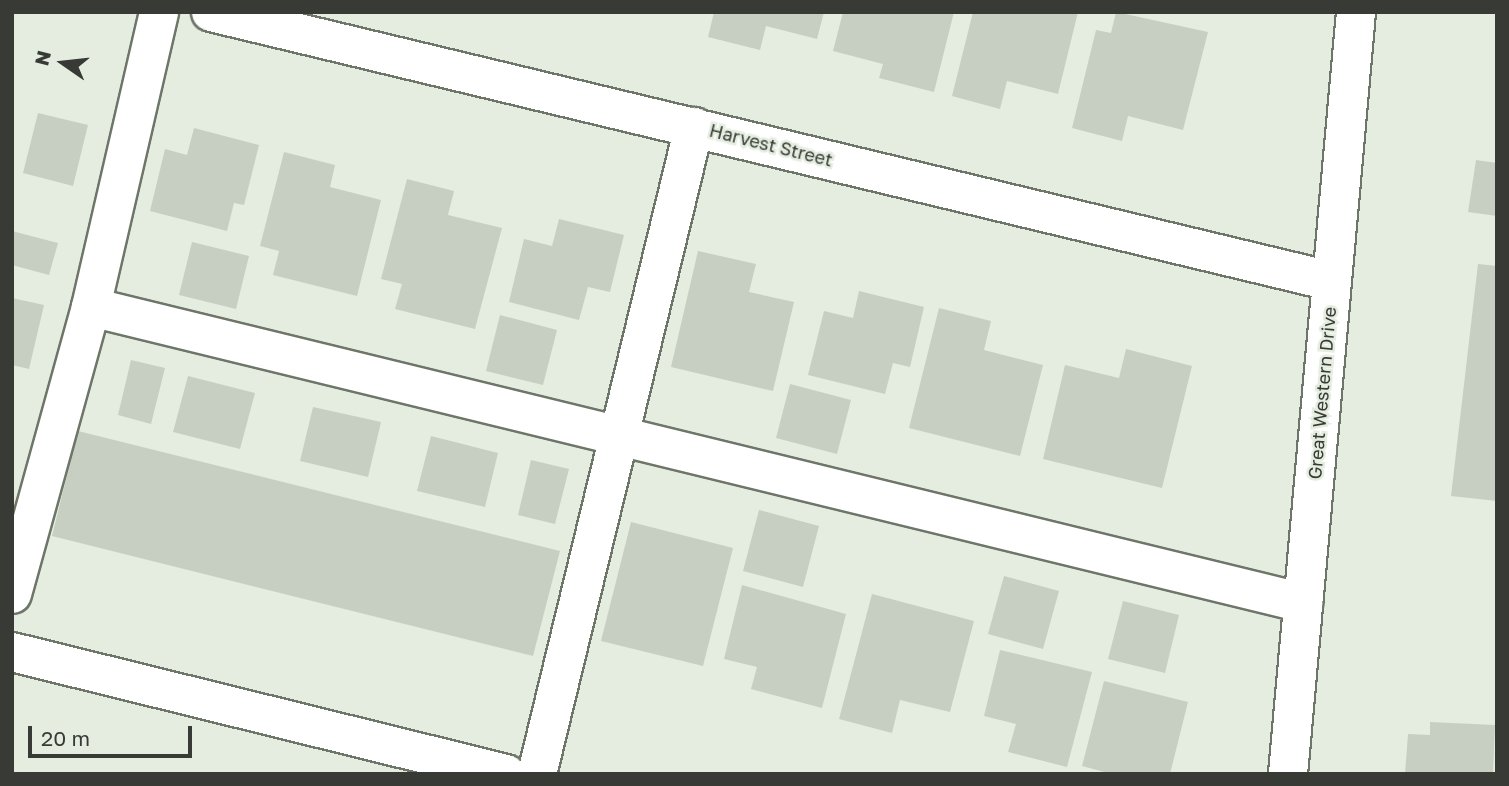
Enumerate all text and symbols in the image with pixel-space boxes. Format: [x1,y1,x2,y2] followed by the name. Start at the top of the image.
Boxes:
[28,28,98,98] north arrow
[29,48,55,68] text: N
[707,119,835,171] street label: Harvest Street
[1304,306,1340,480] street label: Great Western Drive
[32,712,196,756] scale bar
[41,725,90,751] text: 20 m

